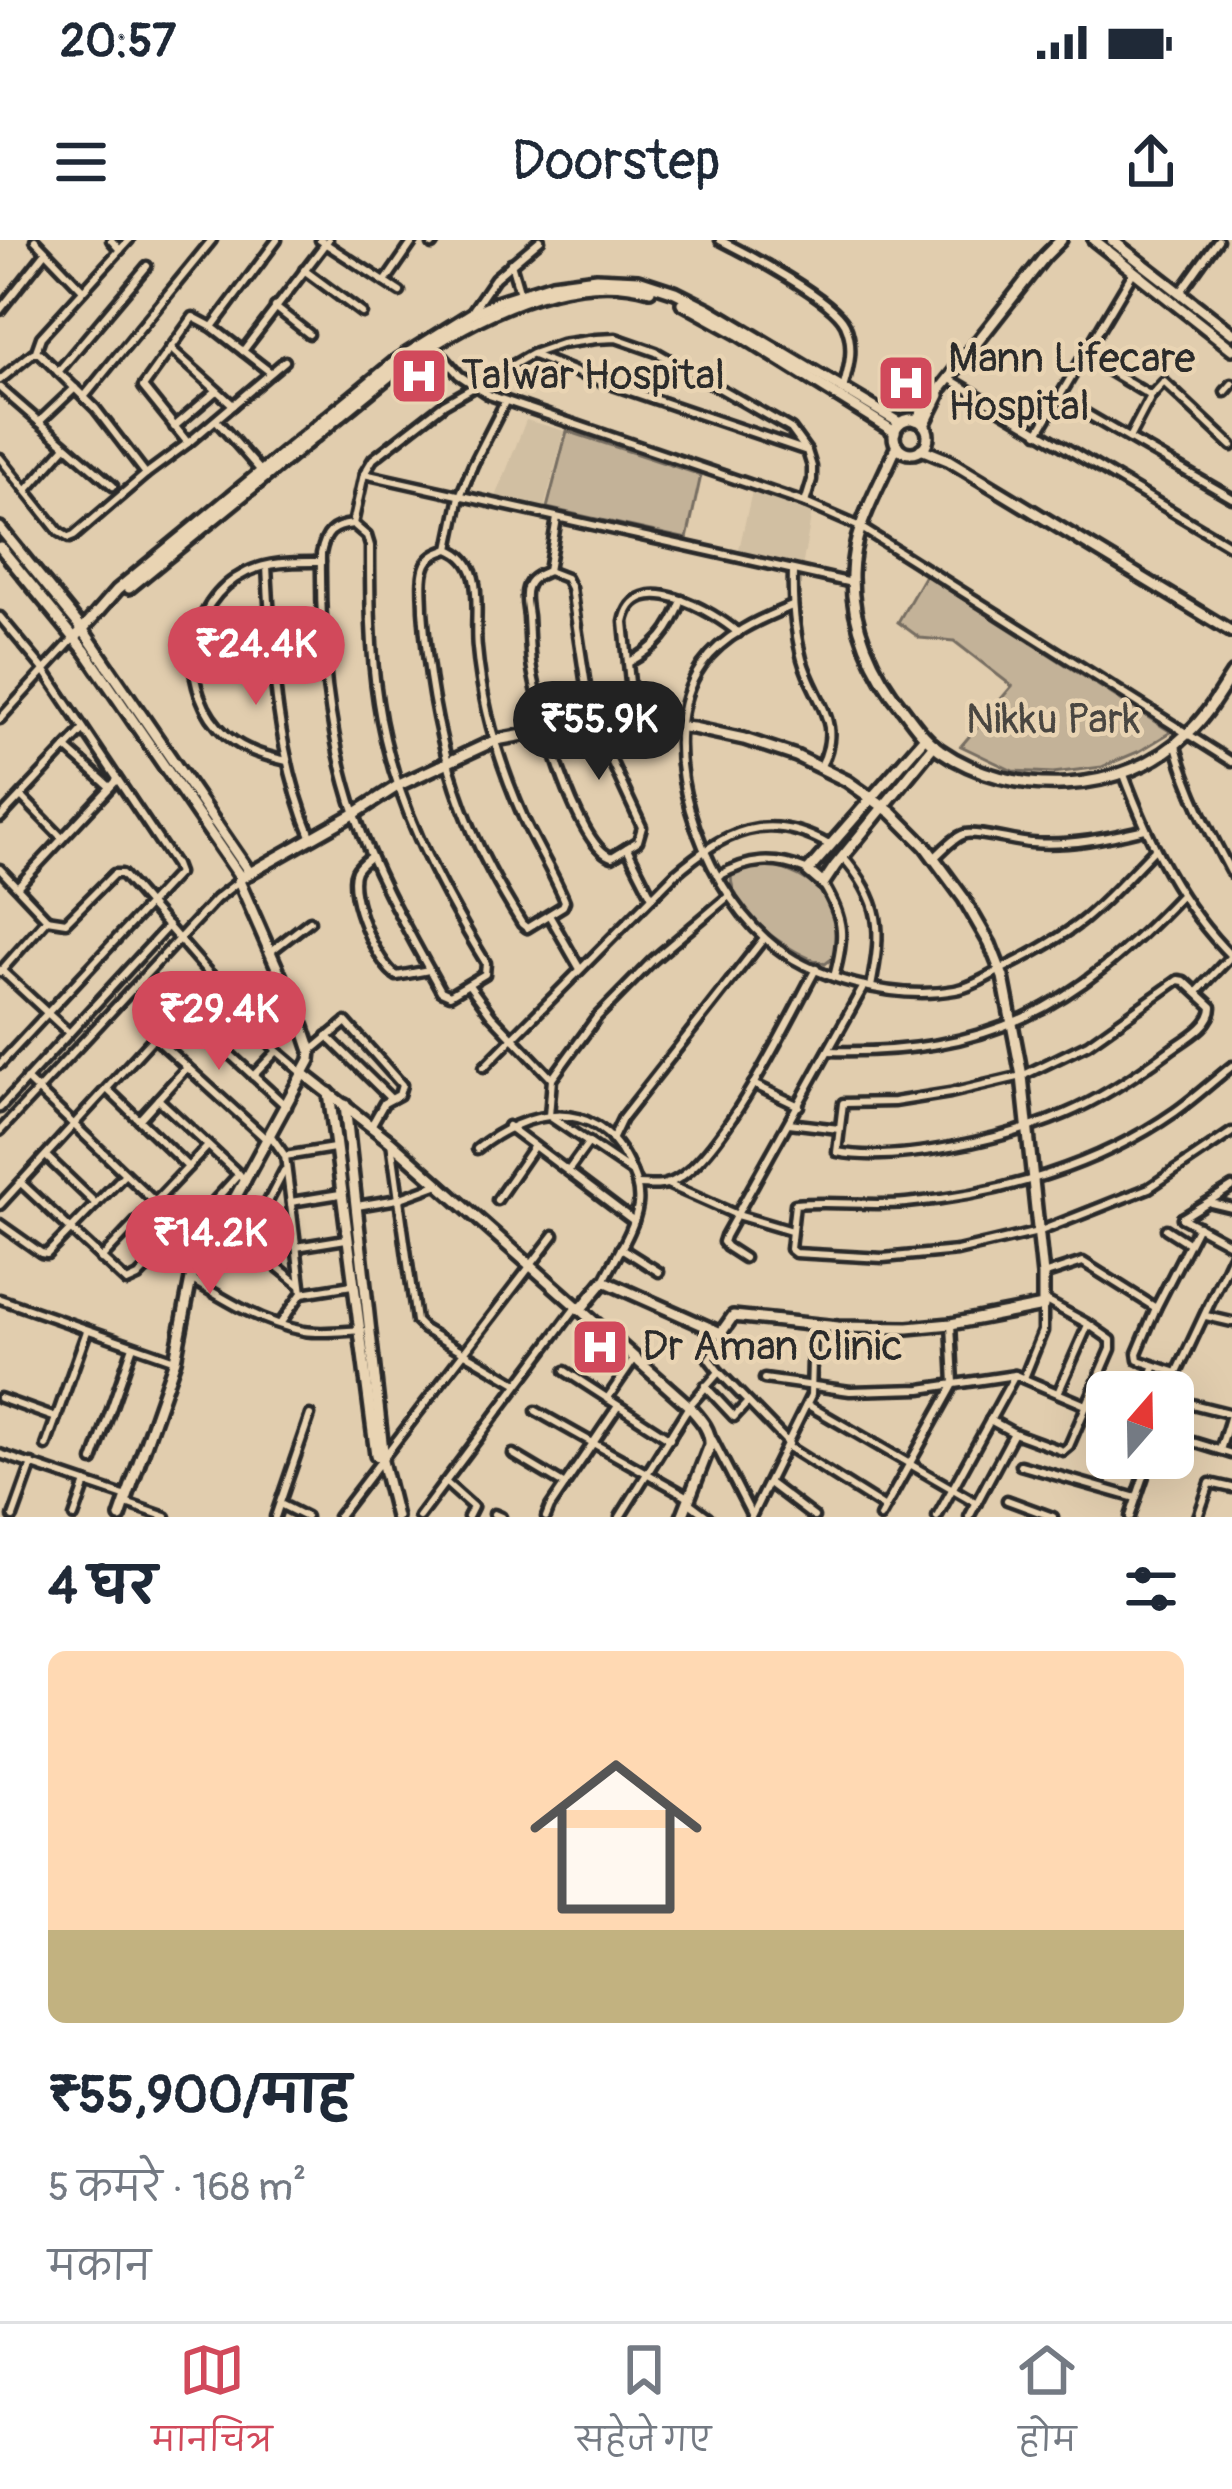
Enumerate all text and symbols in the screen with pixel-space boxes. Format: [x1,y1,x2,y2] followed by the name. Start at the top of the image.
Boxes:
[60,14,176,70] text: 20:57
[511,128,721,196] text: Doorstep
[48,129,114,195] icon: menu
[1118,129,1184,195] icon: share
[948,333,1196,433] place label: Mann Lifecare Hospital
[388,345,450,407] hospital icon: Talwar Hospital
[461,350,725,402] place label: Talwar Hospital
[875,352,937,414] hospital icon: Mann Lifecare Hospital
[158,606,354,708] pin: ₹24.4K
[195,620,317,669] text: ₹24.4K
[501,681,697,783] pin: ₹55.9K
[966,694,1140,746] park label: Nikku Park
[540,695,658,744] text: ₹55.9K
[121,971,317,1073] pin: ₹29.4K
[159,985,279,1034] text: ₹29.4K
[112,1195,308,1297] pin: ₹14.2K
[152,1209,268,1258] text: ₹14.2K
[569,1316,631,1378] hospital icon: Dr Aman Clinic
[642,1321,903,1373] place label: Dr Aman Clinic
[1086,1371,1194,1479] north arrow
[1086,1371,1194,1479] map controls
[48,1555,157,1619] text: 4 घर
[1118,1556,1184,1622] icon: filters
[508,1729,724,1945] icon: home
[48,2064,351,2128] text: ₹55,900/माह
[48,2163,306,2212] text: 5 कमरे · 168 m²
[48,2242,151,2291] text: मकान
[152,2337,273,2476] tab: मानचित्र
[576,2337,711,2476] tab: सहेजे गए
[1014,2337,1080,2476] tab: होम

